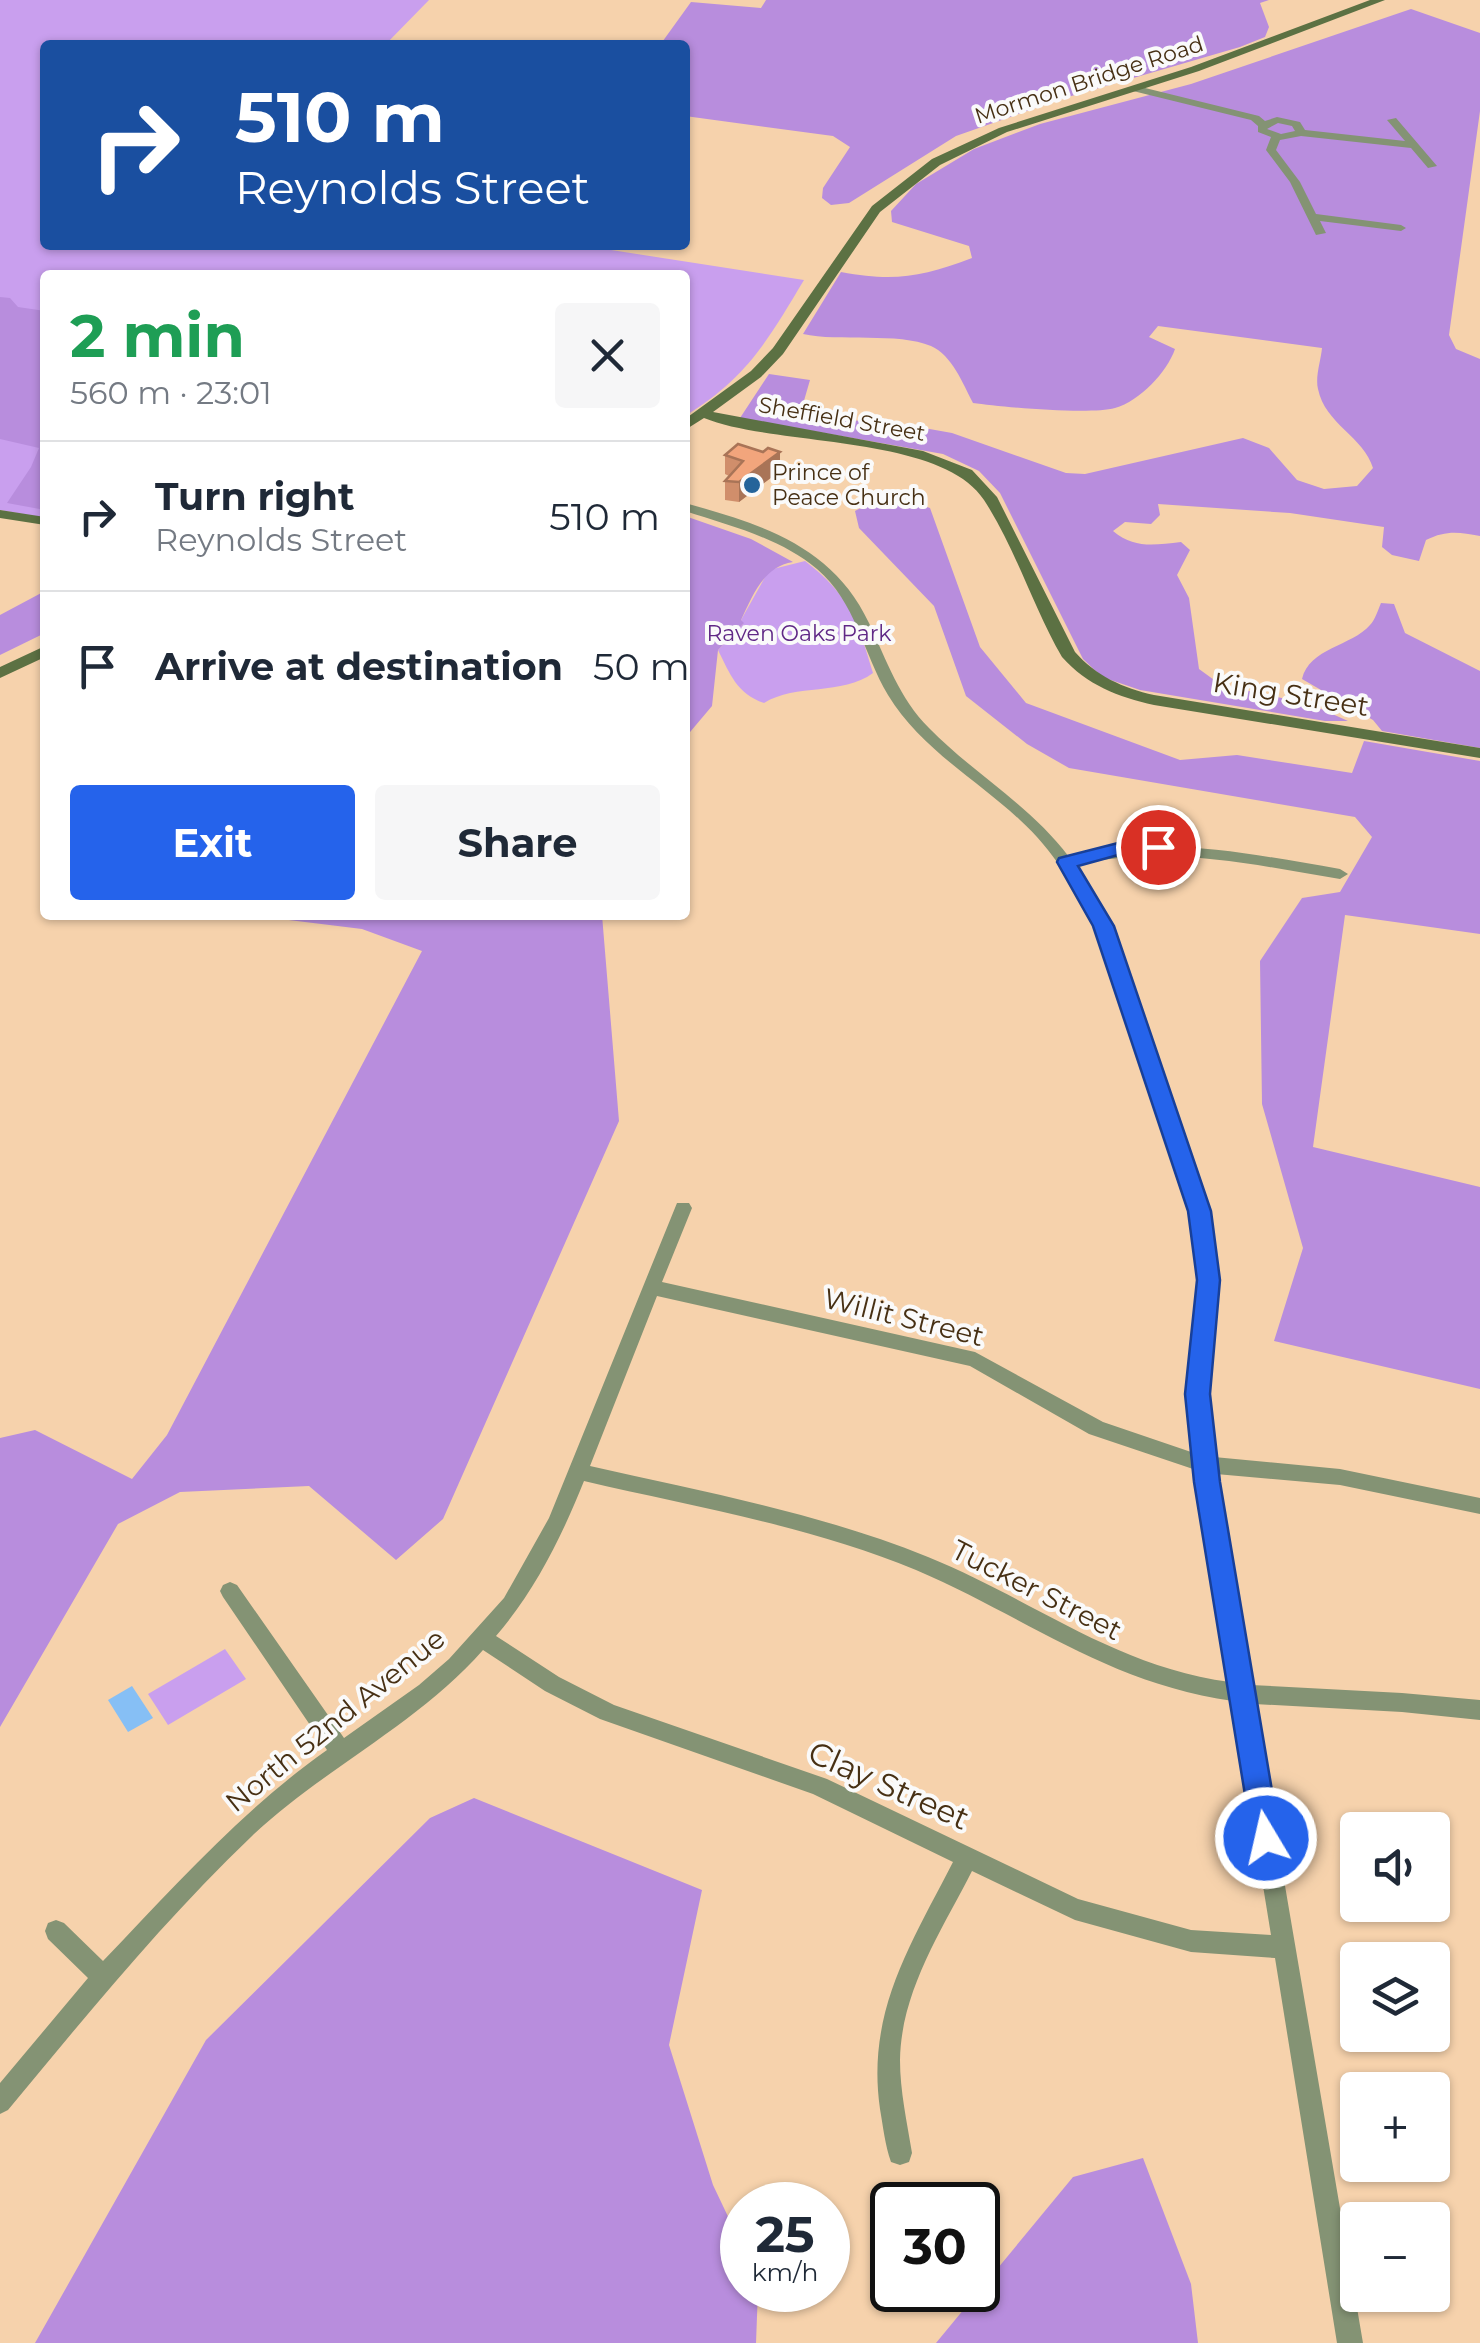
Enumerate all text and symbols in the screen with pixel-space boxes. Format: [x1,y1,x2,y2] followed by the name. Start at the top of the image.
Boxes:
[971,30,1207,130] street label: Mormon Bridge Road
[235,74,445,160] text: 510 m
[70,80,200,210] icon: right
[235,160,590,215] text: Reynolds Street
[70,299,245,372] text: 2 min
[555,303,660,408] button: close
[70,373,272,412] text: 560 m · 23:01
[756,391,928,447] street label: Sheffield Street
[772,459,926,511] place label: Prince of Peace Church
[155,473,354,520] text: Turn right
[741,474,763,496] marker: Prince of Peace Church
[70,489,125,544] icon: right
[549,493,660,540] text: 510 m
[155,520,407,559] text: Reynolds Street
[706,620,892,647] park label: Raven Oaks Park
[70,639,125,694] icon: arrive
[155,643,563,690] text: Arrive at destination
[593,643,690,690] text: 50 m
[1211,665,1371,723] street label: King Street
[70,785,355,900] button: Exit
[375,785,660,900] button: Share
[1116,805,1201,890] pin
[1131,820,1186,875] icon: arrive
[820,1281,988,1353] street label: Willit Street
[946,1533,1128,1647] street label: Tucker Street
[219,1621,451,1819] street label: North 52nd Avenue
[802,1732,976,1838] street label: Clay Street
[1214,1786,1318,1890] position arrow
[1340,1812,1450,2312] map controls
[1340,1812,1450,1922] button: sound
[1340,1942,1450,2052] button: layers
[1340,2072,1450,2182] button: +
[870,2182,1000,2312] speed limit sign: 30
[1340,2202,1450,2312] button: −
[755,2204,815,2265] text: 25
[752,2257,818,2287] text: km/h

